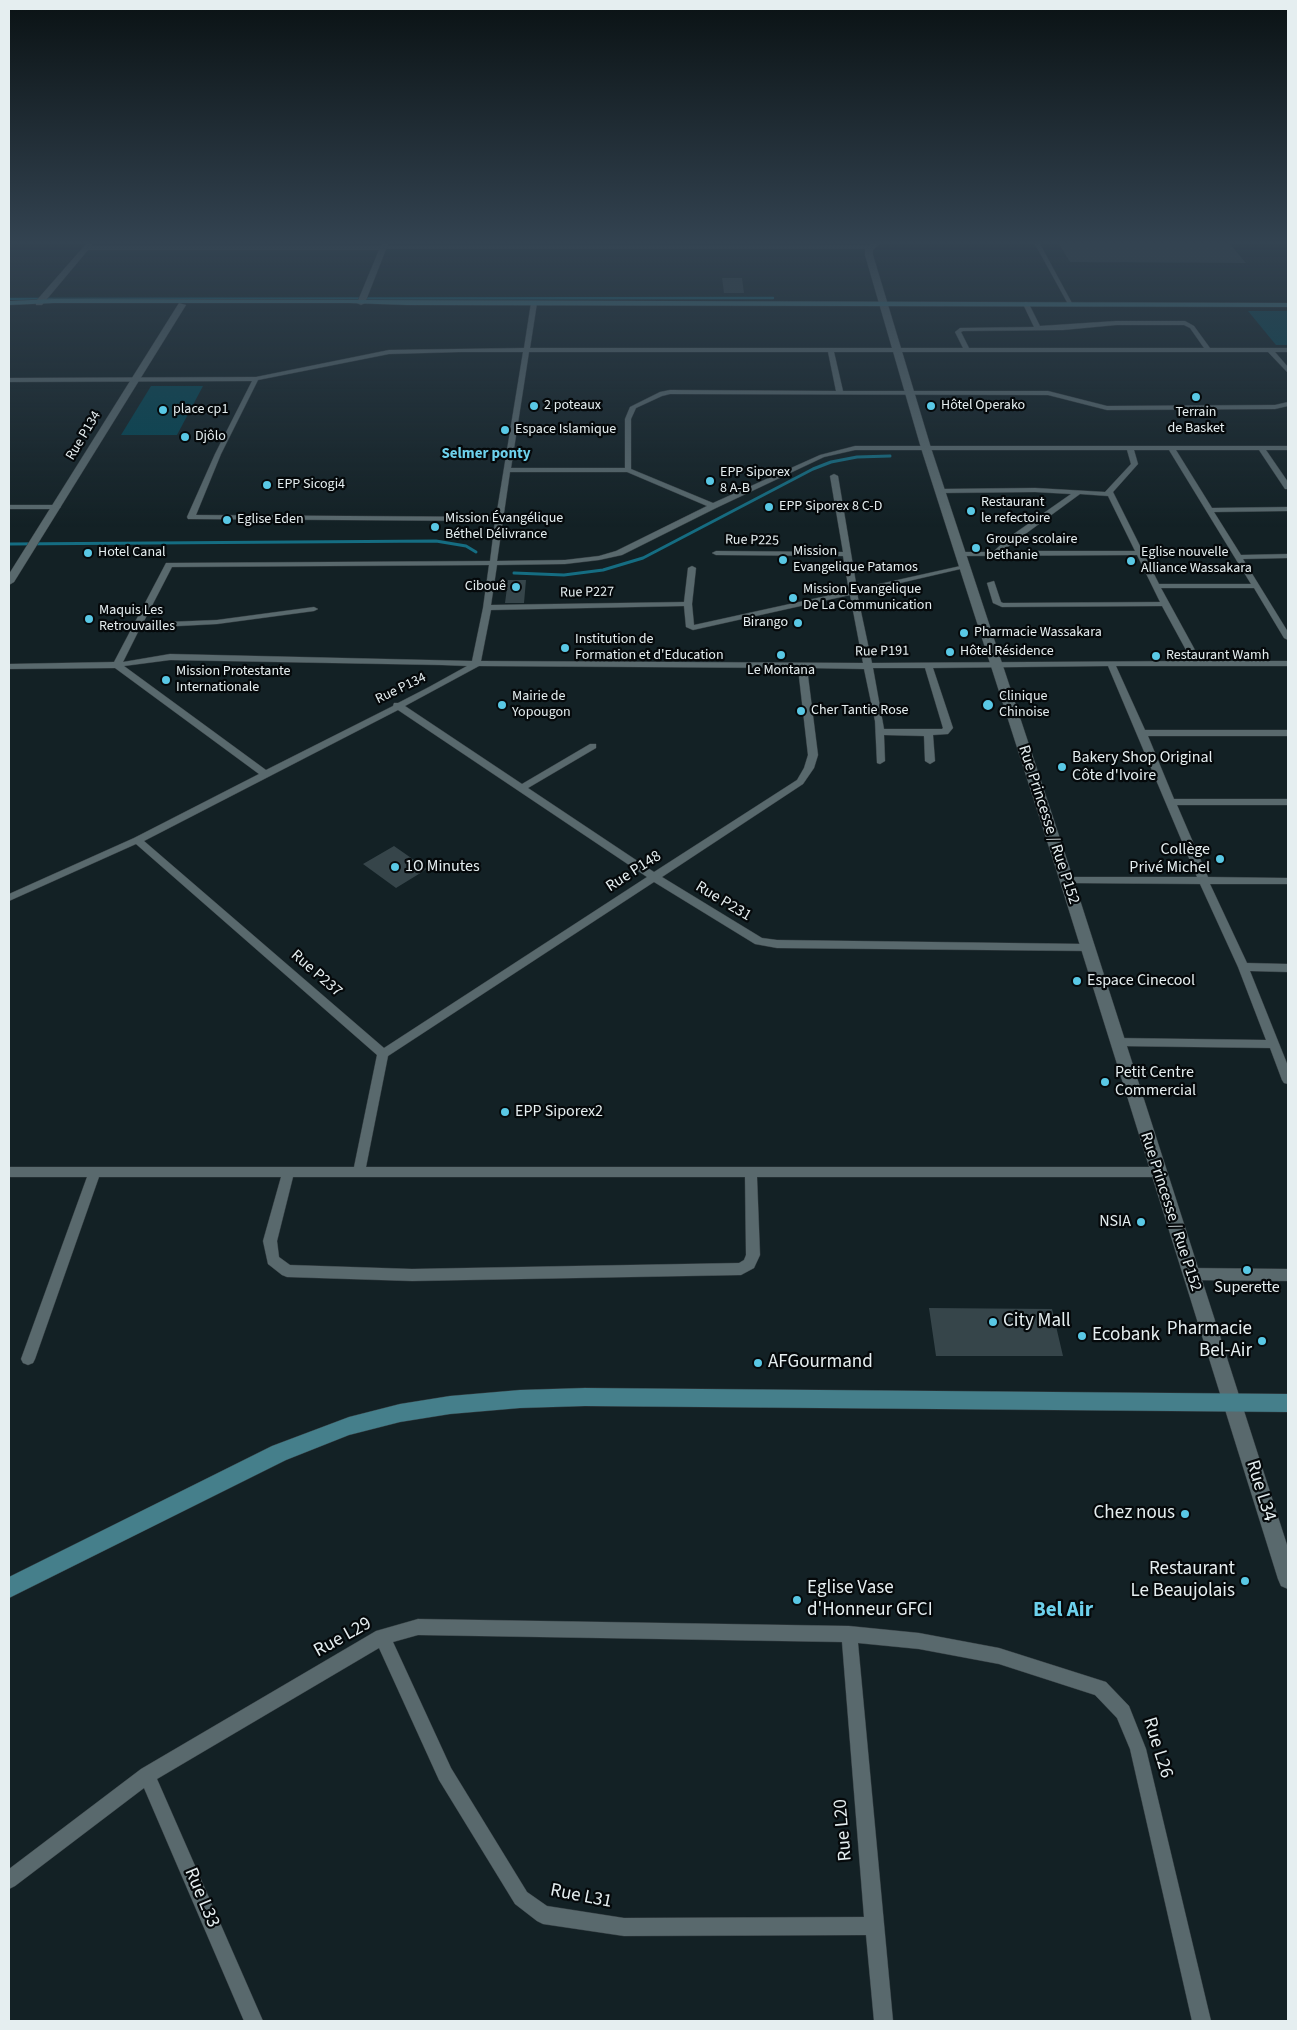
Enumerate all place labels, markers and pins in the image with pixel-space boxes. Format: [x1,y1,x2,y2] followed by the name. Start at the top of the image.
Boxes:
[1190,391,1202,403] marker: Terrain de Basket
[544,398,601,414] place label: 2 poteaux
[941,398,1025,414] place label: Hôtel Operako
[528,400,540,412] marker: 2 poteaux
[925,400,937,412] marker: Hôtel Operako
[173,402,228,418] place label: place cp1
[157,404,169,416] marker: place cp1
[1168,405,1224,438] place label: Terrain de Basket
[515,422,616,438] place label: Espace Islamique
[499,424,511,436] marker: Espace Islamique
[195,429,226,445] place label: Djôlo
[179,431,191,443] marker: Djôlo
[720,465,790,498] place label: EPP Siporex 8 A-B
[704,475,716,487] marker: EPP Siporex 8 A-B
[277,477,345,493] place label: EPP Sicogi4
[261,479,273,491] marker: EPP Sicogi4
[981,495,1050,528] place label: Restaurant le refectoire
[779,499,882,515] place label: EPP Siporex 8 C-D
[763,501,775,513] marker: EPP Siporex 8 C-D
[965,505,977,517] marker: Restaurant le refectoire
[445,511,563,544] place label: Mission Évangélique Béthel Délivrance
[237,512,304,528] place label: Eglise Eden
[221,514,233,526] marker: Eglise Eden
[429,521,441,533] marker: Mission Évangélique Béthel Délivrance
[986,532,1077,564] place label: Groupe scolaire bethanie
[970,542,982,554] marker: Groupe scolaire bethanie
[793,544,918,576] place label: Mission Evangelique Patamos
[98,545,166,561] place label: Hotel Canal
[1141,545,1252,578] place label: Eglise nouvelle Alliance Wassakara
[82,547,94,559] marker: Hotel Canal
[777,554,789,566] marker: Mission Evangelique Patamos
[1125,555,1137,567] marker: Eglise nouvelle Alliance Wassakara
[465,579,506,595] place label: Cibouê
[510,581,522,593] marker: Cibouê
[803,582,932,614] place label: Mission Evangelique De La Communication
[787,592,799,604] marker: Mission Evangelique De La Communication
[99,603,175,636] place label: Maquis Les Retrouvailles
[83,613,95,625] marker: Maquis Les Retrouvailles
[743,615,788,631] place label: Birango
[792,617,804,629] marker: Birango
[974,625,1102,641] place label: Pharmacie Wassakara
[958,627,970,639] marker: Pharmacie Wassakara
[575,632,724,664] place label: Institution de Formation et d'Education
[559,642,571,654] marker: Institution de Formation et d'Education
[960,644,1054,660] place label: Hôtel Résidence
[944,646,956,658] marker: Hôtel Résidence
[1166,648,1269,664] place label: Restaurant Wamh
[775,649,787,661] marker: Le Montana
[1150,650,1162,662] marker: Restaurant Wamh
[747,663,815,679] place label: Le Montana
[176,664,291,696] place label: Mission Protestante Internationale
[160,674,172,686] marker: Mission Protestante Internationale
[512,689,571,722] place label: Mairie de Yopougon
[999,689,1050,722] place label: Clinique Chinoise
[981,698,995,712] marker: Clinique Chinoise
[496,699,508,711] marker: Mairie de Yopougon
[811,703,909,719] place label: Cher Tantie Rose
[795,705,807,717] marker: Cher Tantie Rose
[1072,748,1213,786] place label: Bakery Shop Original Côte d'Ivoire
[1056,761,1068,773] marker: Bakery Shop Original Côte d'Ivoire
[1129,840,1210,878] place label: Collège Privé Michel
[1214,853,1226,865] marker: Collège Privé Michel
[405,857,480,877] place label: 1O Minutes
[389,861,401,873] marker: 1O Minutes
[1087,971,1195,991] place label: Espace Cinecool
[1071,975,1083,987] marker: Espace Cinecool
[1115,1063,1196,1101] place label: Petit Centre Commercial
[1099,1076,1111,1088] marker: Petit Centre Commercial
[515,1102,603,1122] place label: EPP Siporex2
[499,1106,511,1118] marker: EPP Siporex2
[1099,1212,1131,1232] place label: NSIA
[1135,1216,1147,1228] marker: NSIA
[1241,1264,1253,1276] marker: Superette
[1214,1278,1280,1298] place label: Superette
[1003,1311,1071,1333] place label: City Mall
[987,1316,999,1328] marker: City Mall
[1167,1319,1252,1363] place label: Pharmacie Bel-Air
[1092,1325,1160,1347] place label: Ecobank
[1076,1330,1088,1342] marker: Ecobank
[1256,1335,1268,1347] marker: Pharmacie Bel-Air
[768,1352,873,1374] place label: AFGourmand
[752,1357,764,1369] marker: AFGourmand
[1094,1503,1175,1525] place label: Chez nous
[1179,1508,1191,1520] marker: Chez nous
[1130,1559,1235,1603] place label: Restaurant Le Beaujolais
[1239,1575,1251,1587] marker: Restaurant Le Beaujolais
[807,1578,933,1622] place label: Eglise Vase d'Honneur GFCI
[791,1594,803,1606] marker: Eglise Vase d'Honneur GFCI

